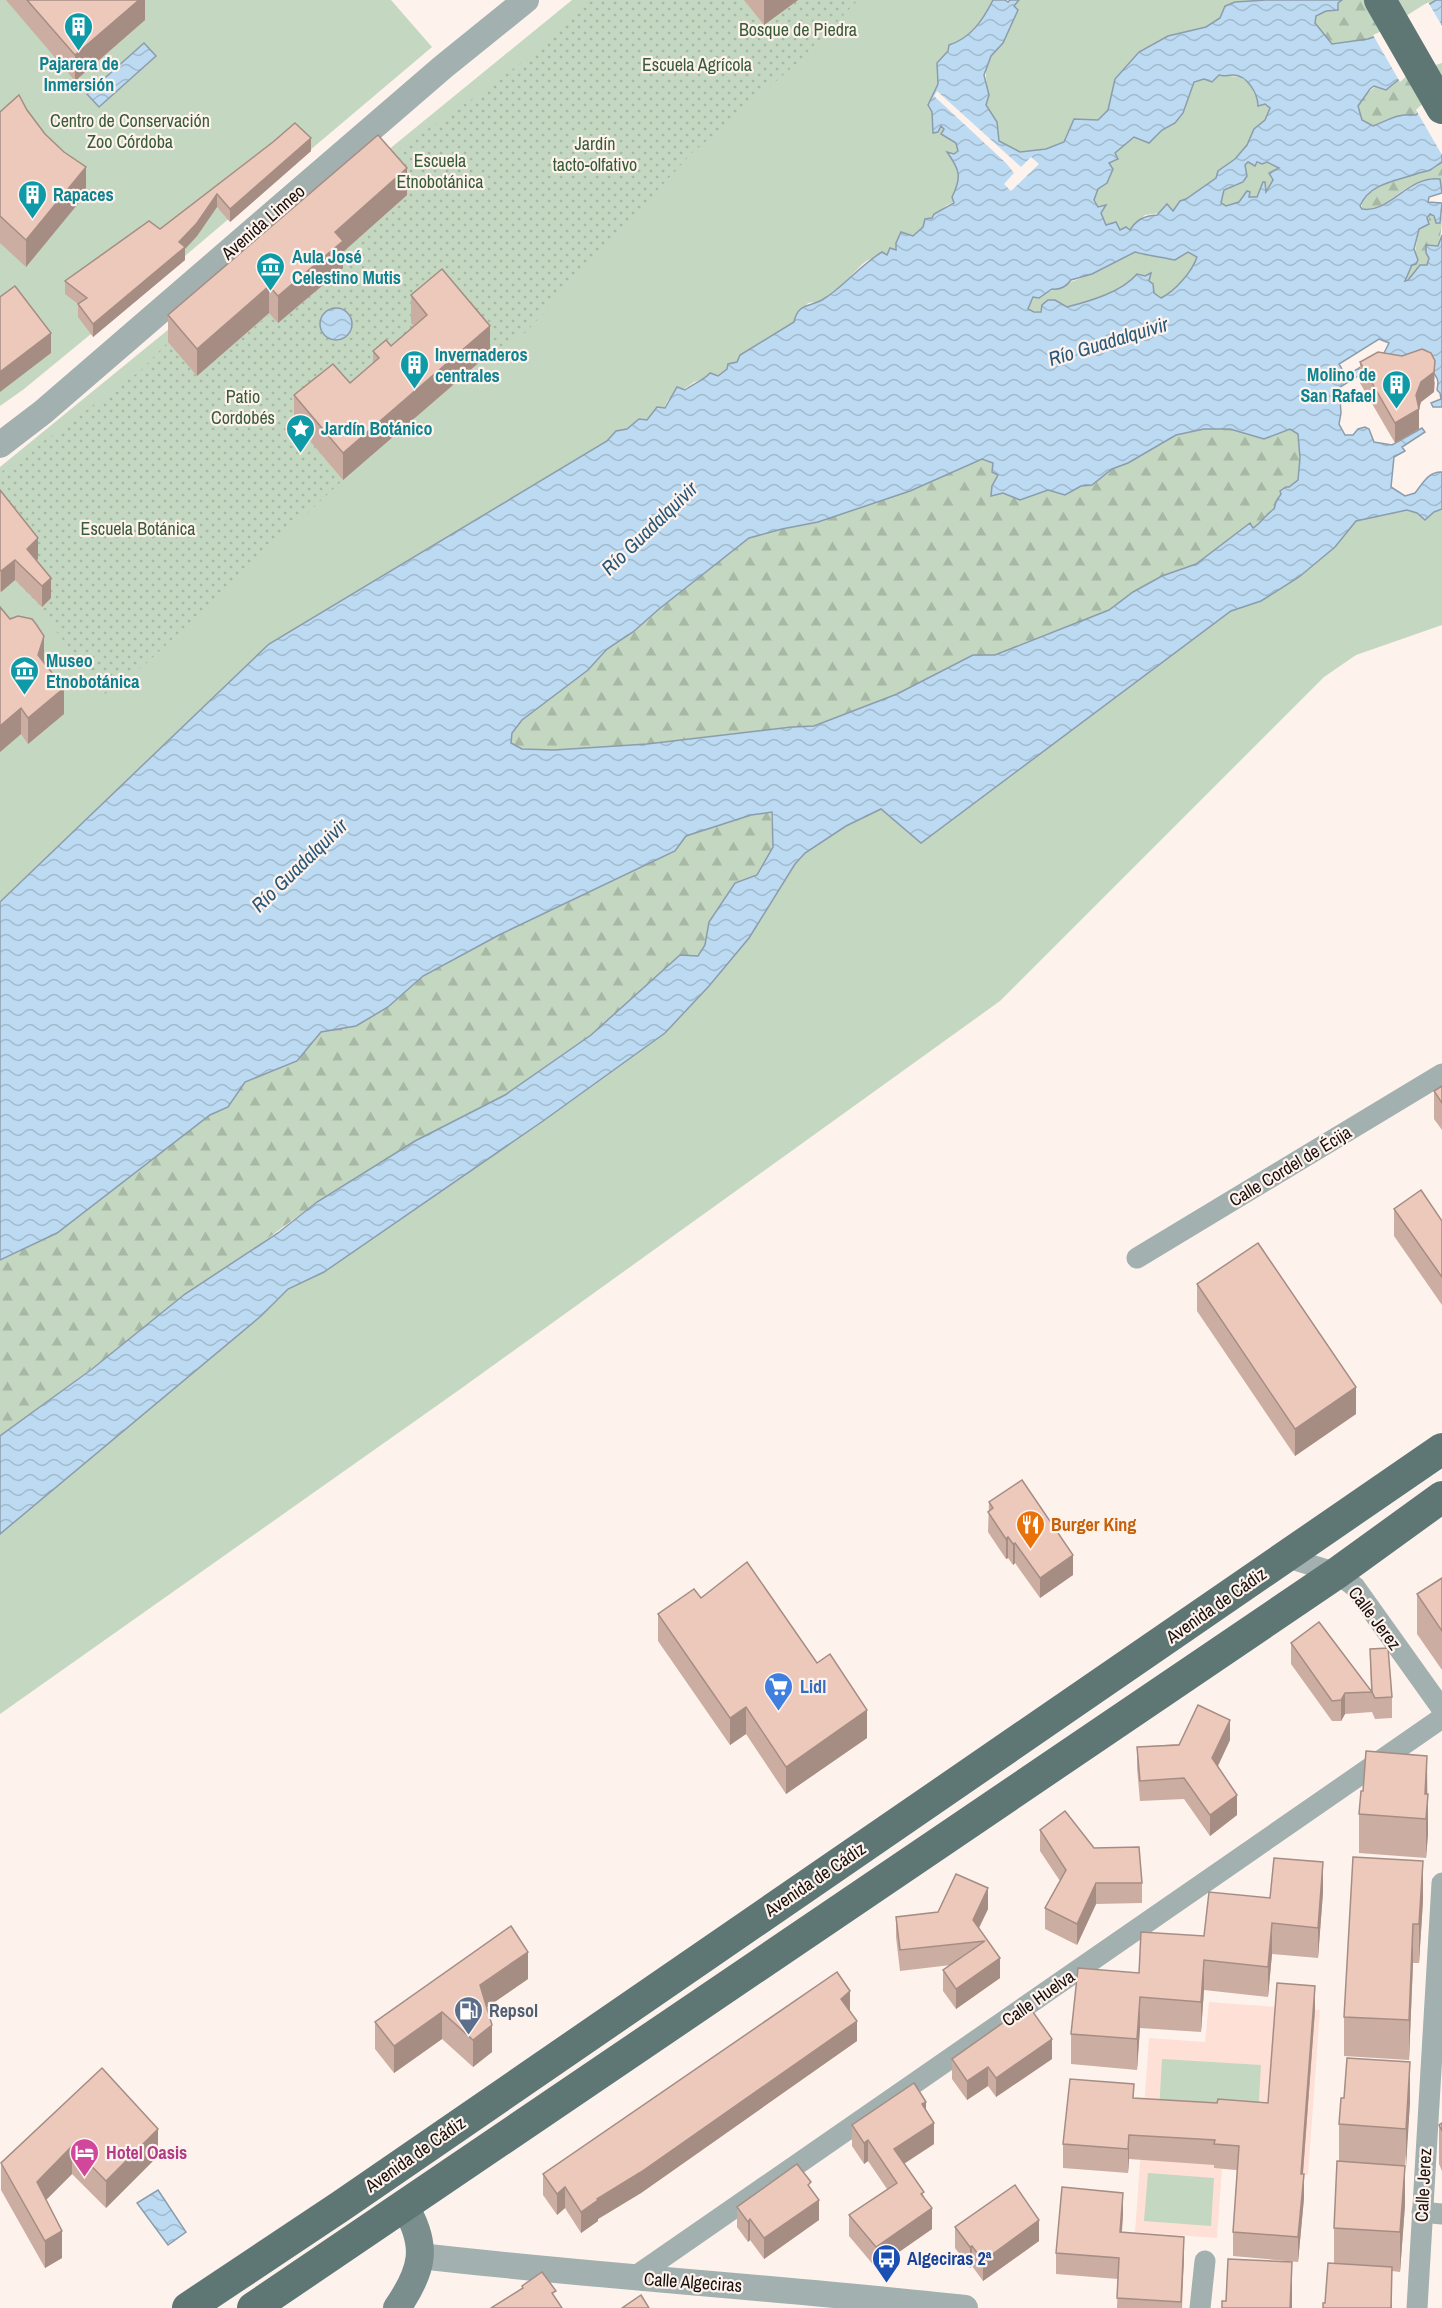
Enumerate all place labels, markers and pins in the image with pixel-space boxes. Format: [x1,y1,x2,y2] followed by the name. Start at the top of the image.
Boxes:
[63,10,95,52] building icon: Pajarera de Inmersión
[39,51,119,97] place label: Pajarera de Inmersión
[16,178,48,220] building icon: Rapaces
[53,182,114,207] place label: Rapaces
[292,244,401,290] place label: Aula José Celestino Mutis
[255,250,287,292] museum icon: Aula José Celestino Mutis
[435,342,528,388] place label: Invernaderos centrales
[398,348,430,390] building icon: Invernaderos centrales
[1301,362,1376,408] place label: Molino de San Rafael
[1381,368,1413,410] building icon: Molino de San Rafael
[284,412,316,454] place icon: Jardín Botánico
[321,416,433,441] place label: Jardín Botánico
[46,648,140,694] place label: Museo Etnobotánica
[9,654,41,696] museum icon: Museo Etnobotánica
[1014,1508,1046,1550] restaurant icon: Burger King
[1051,1512,1136,1537] place label: Burger King
[763,1670,795,1712] supermarket icon: Lidl
[800,1674,826,1699] place label: Lidl
[452,1994,484,2036] fuel station icon: Repsol
[489,1998,538,2023] place label: Repsol
[69,2136,101,2178] hotel icon: Hotel Oasis
[106,2140,187,2165] place label: Hotel Oasis
[870,2242,902,2284] bus stop icon: Algeciras 2ª
[907,2246,992,2271] place label: Algeciras 2ª

